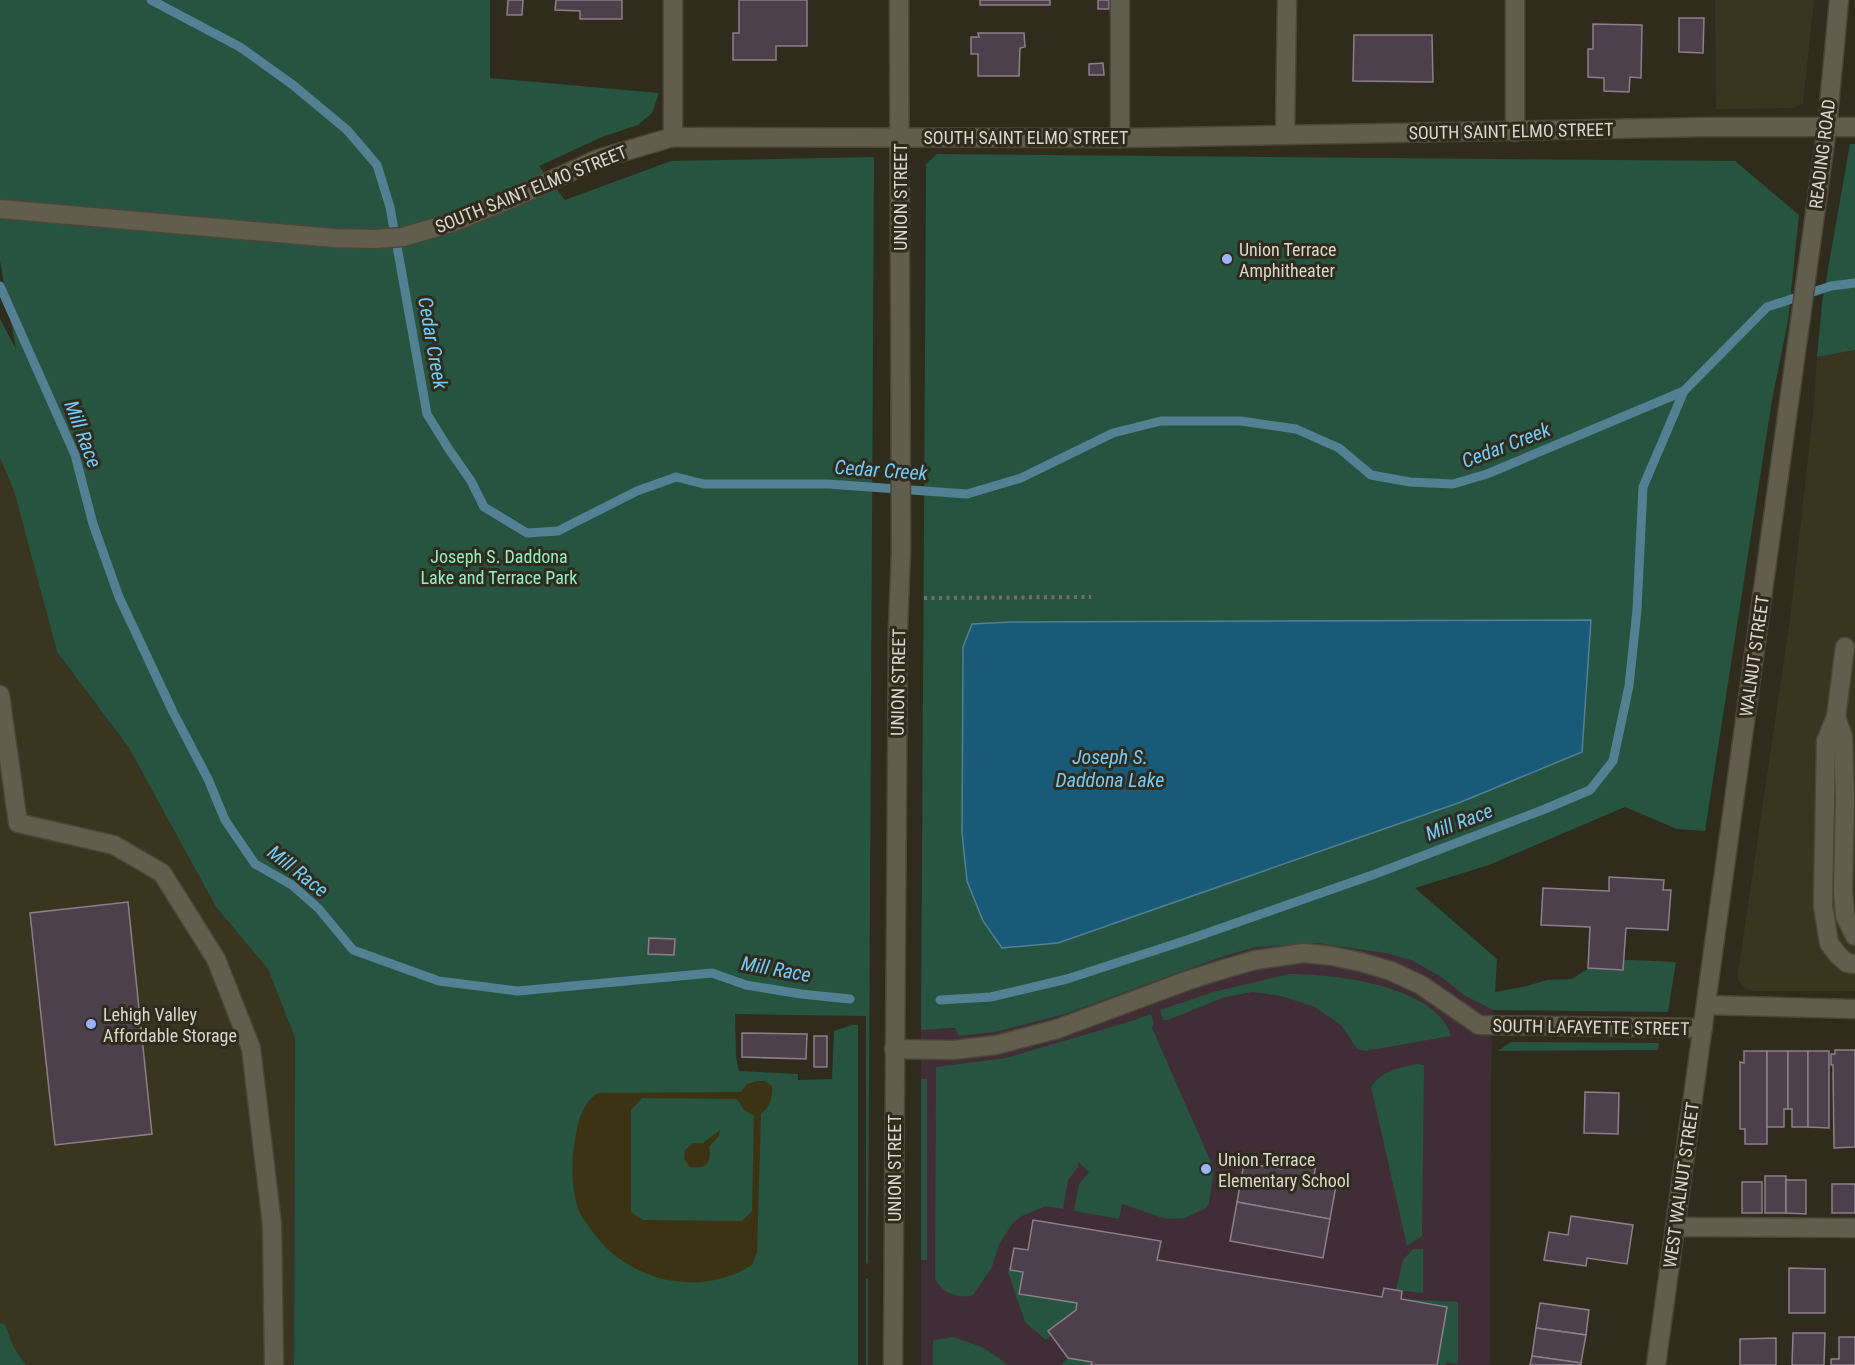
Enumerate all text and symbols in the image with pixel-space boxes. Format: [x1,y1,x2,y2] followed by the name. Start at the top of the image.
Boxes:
[1805,98,1839,210] street label: READING ROAD
[1408,119,1614,143] street label: SOUTH SAINT ELMO STREET
[924,127,1128,148] street label: SOUTH SAINT ELMO STREET
[432,141,630,237] street label: SOUTH SAINT ELMO STREET
[890,143,911,251] street label: UNION STREET
[1239,239,1336,281] place label: Union Terrace Amphitheater
[1220,252,1234,266] marker: Union Terrace Amphitheater
[413,295,453,392] water label: Cedar Creek
[59,397,107,471] water label: Mill Race
[1458,417,1555,473] water label: Cedar Creek
[834,455,930,485] water label: Cedar Creek
[421,546,577,588] park label: Joseph S. Daddona Lake and Terrace Park
[1735,594,1773,718] street label: WALNUT STREET
[887,628,909,736] street label: UNION STREET
[1056,745,1164,792] water label: Joseph S. Daddona Lake
[1422,798,1496,846] water label: Mill Race
[263,840,333,902] water label: Mill Race
[739,951,813,987] water label: Mill Race
[103,1004,237,1046] place label: Lehigh Valley Affordable Storage
[1492,1015,1690,1039] street label: SOUTH LAFAYETTE STREET
[84,1017,98,1031] marker: Lehigh Valley Affordable Storage
[1659,1101,1703,1269] street label: WEST WALNUT STREET
[884,1114,905,1222] street label: UNION STREET
[1218,1149,1350,1191] place label: Union Terrace Elementary School
[1199,1162,1213,1176] marker: Union Terrace Elementary School

